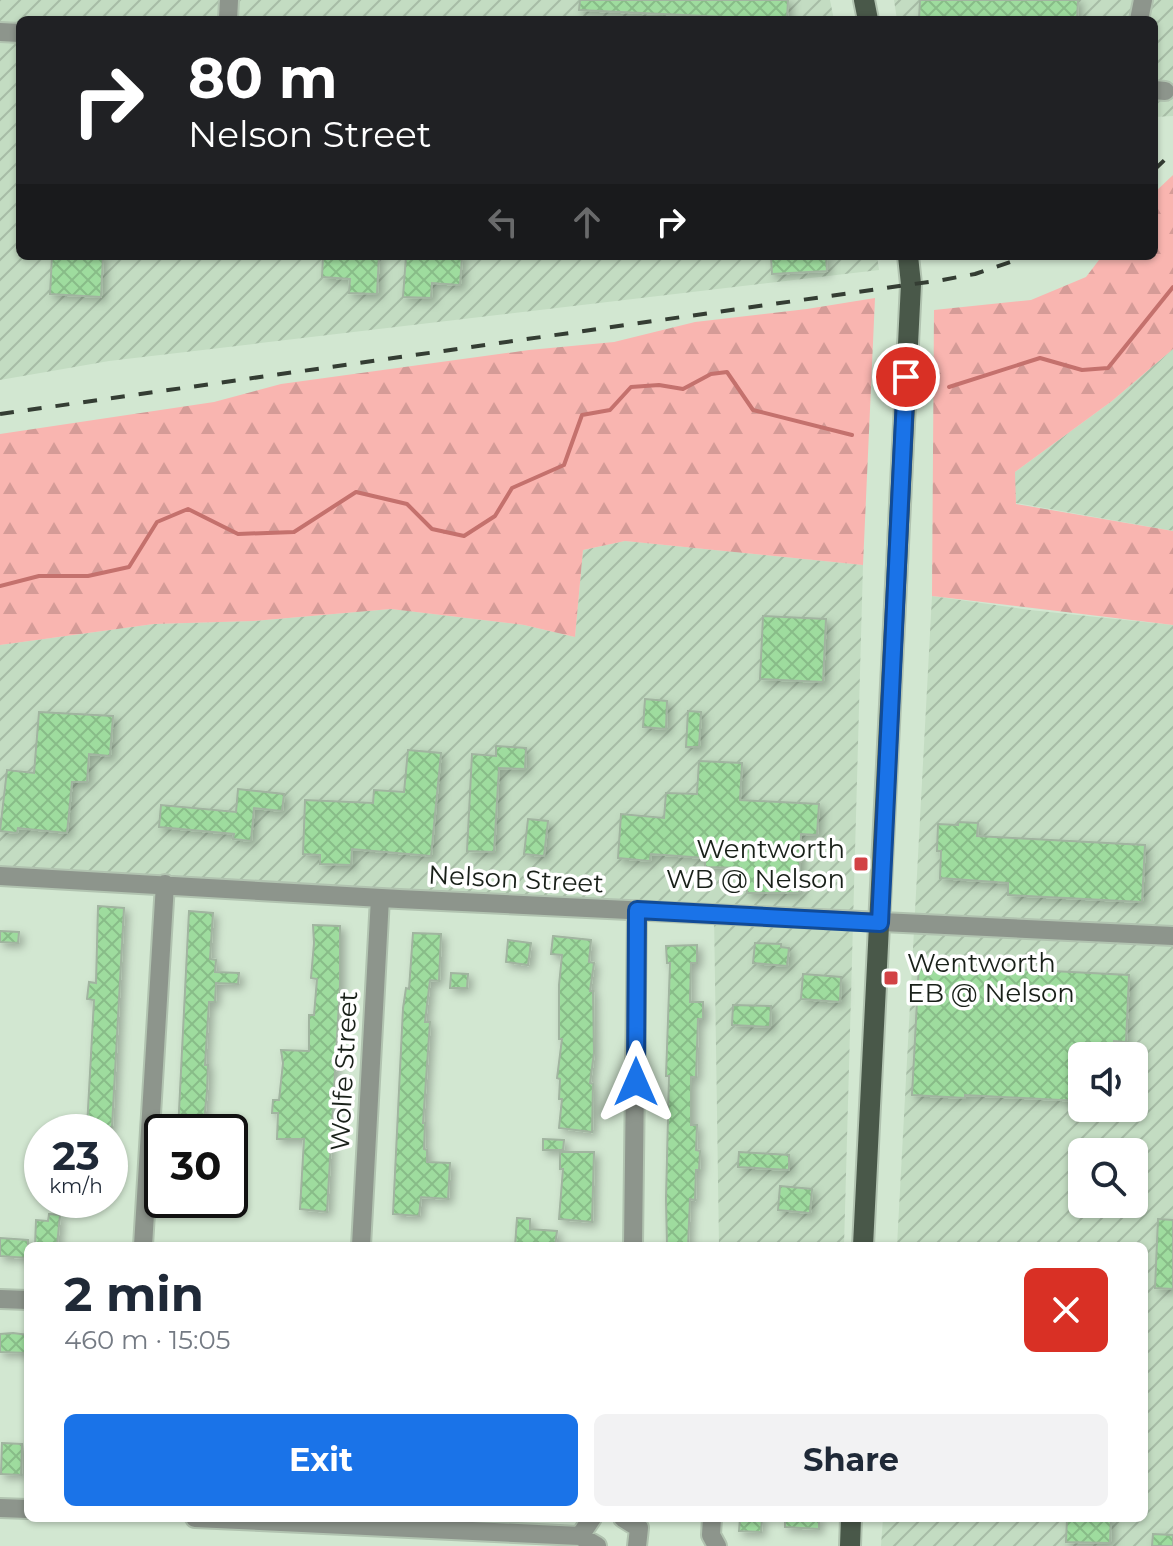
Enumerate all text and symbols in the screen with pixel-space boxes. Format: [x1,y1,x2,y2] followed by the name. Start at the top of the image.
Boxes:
[188,44,338,112] text: 80 m
[56,48,160,152] icon: right
[188,112,431,156] text: Nelson Street
[481,200,525,244] icon: left
[565,200,609,244] icon: ahead
[649,200,693,244] icon: right
[872,343,940,411] pin
[884,355,928,399] icon: arrive
[666,833,845,895] place label: Wentworth WB @ Nelson
[852,855,870,873] marker: Wentworth WB @ Nelson
[427,858,605,900] street label: Nelson Street
[907,947,1075,1009] place label: Wentworth EB @ Nelson
[882,969,900,987] marker: Wentworth EB @ Nelson
[324,990,364,1152] street label: Wolfe Street
[594,1040,678,1124] position arrow
[1068,1042,1148,1218] map controls
[1068,1042,1148,1122] button: sound
[144,1114,248,1218] speed limit sign: 30
[52,1131,100,1180] text: 23
[1068,1138,1148,1218] button: search
[49,1174,103,1198] text: km/h
[64,1265,204,1323] text: 2 min
[1024,1268,1108,1352] button: close
[64,1324,230,1356] text: 460 m · 15:05
[64,1414,578,1506] button: Exit
[594,1414,1108,1506] button: Share

